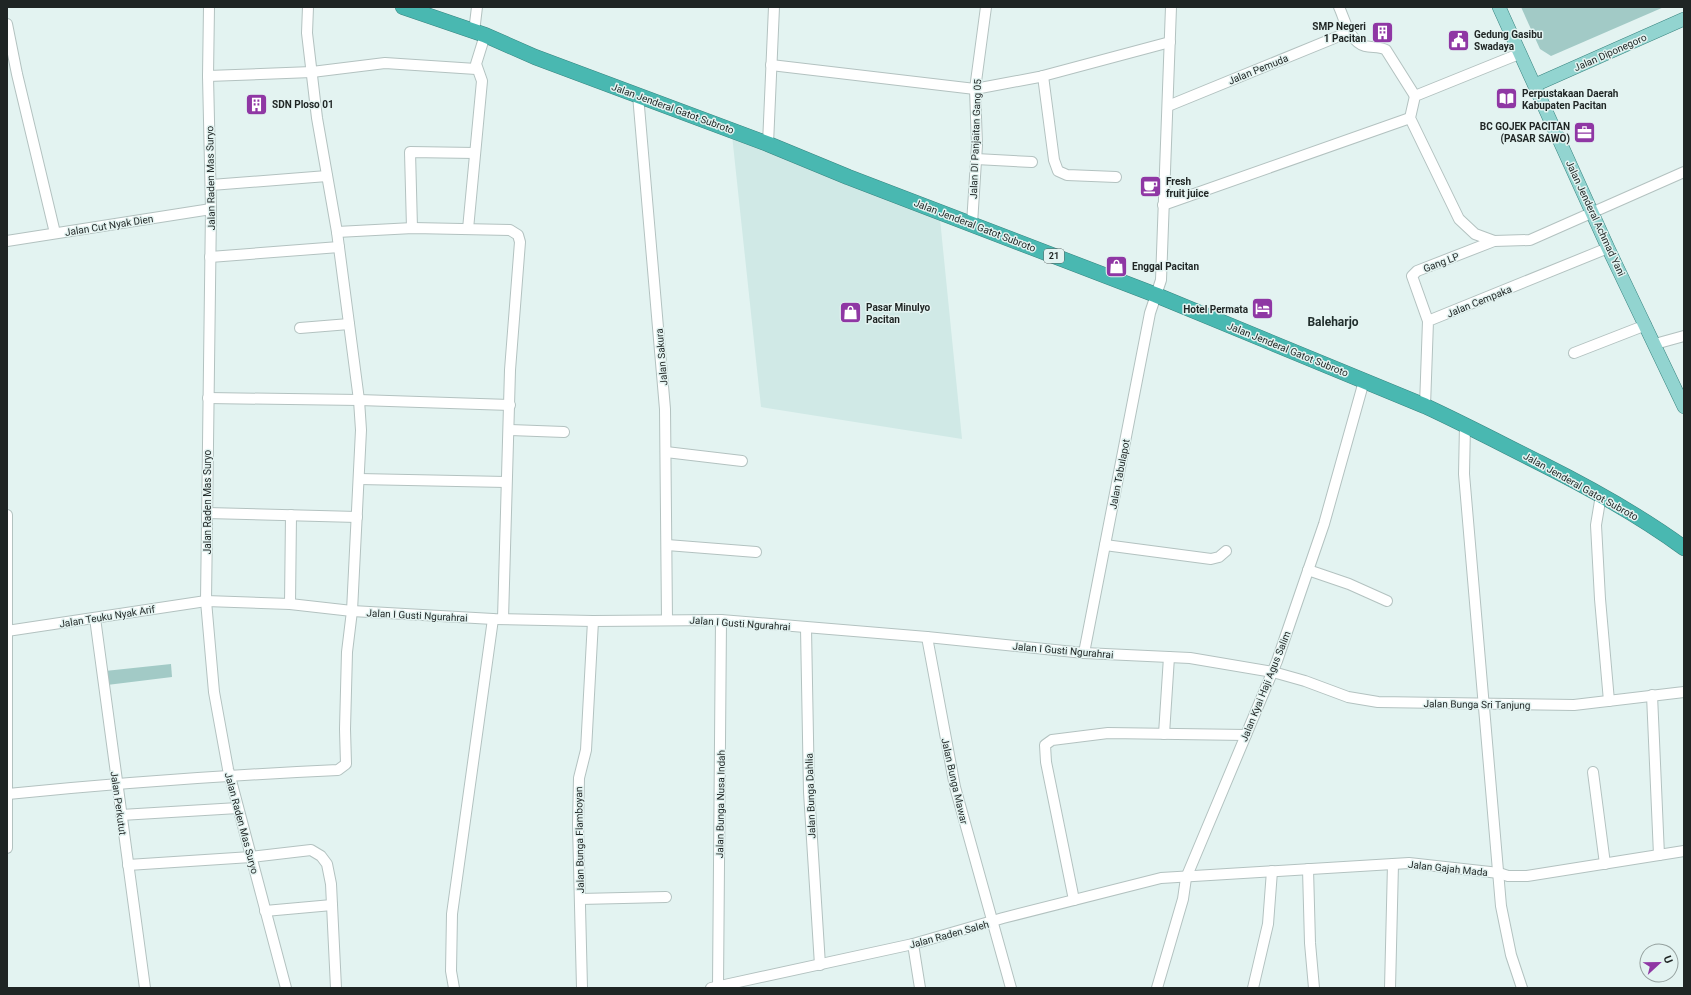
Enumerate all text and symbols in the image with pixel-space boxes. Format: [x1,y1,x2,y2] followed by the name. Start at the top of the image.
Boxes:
[1369,19,1395,45] building icon: SMP Negeri 1 Pacitan
[1312,21,1366,44] place label: SMP Negeri 1 Pacitan
[1446,27,1472,53] public building icon: Gedung Gasibu Swadaya
[1474,29,1543,52] place label: Gedung Gasibu Swadaya
[1572,31,1648,73] street label: Jalan Diponegoro
[1227,52,1290,87] street label: Jalan Pemuda
[968,79,983,199] street label: Jalan DI Panjaitan Gang 05
[610,81,736,136] street label: Jalan Jenderal Gatot Subroto
[1493,86,1519,112] library icon: Perpustakaan Daerah Kabupaten Pacitan
[1522,88,1619,111] place label: Perpustakaan Daerah Kabupaten Pacitan
[243,91,269,117] building icon: SDN Ploso 01
[272,99,334,110] place label: SDN Ploso 01
[1572,119,1598,145] office icon: BC GOJEK PACITAN (PASAR SAWO)
[1480,121,1570,145] place label: BC GOJEK PACITAN (PASAR SAWO)
[204,125,217,230] street label: Jalan Raden Mas Suryo
[1564,159,1627,278] street label: Jalan Jenderal Achmad Yani
[1137,174,1163,200] cafe icon: Fresh fruit juice
[1166,176,1209,199] place label: Fresh fruit juice
[912,197,1038,254] street label: Jalan Jenderal Gatot Subroto
[64,213,154,238] street label: Jalan Cut Nyak Dien
[1044,249,1064,263] road number: 21
[1422,251,1461,274] street label: Gang LP
[1104,253,1130,279] shop icon: Enggal Pacitan
[1132,261,1199,272] place label: Enggal Pacitan
[1445,283,1513,319] street label: Jalan Cempaka
[1250,296,1276,322] hotel icon: Hotel Permata
[837,300,863,326] shop icon: Pasar Minulyo Pacitan
[866,302,931,325] place label: Pasar Minulyo Pacitan
[1183,304,1249,315] place label: Hotel Permata
[1307,315,1359,329] district label: Baleharjo
[1226,320,1350,379] street label: Jalan Jenderal Gatot Subroto
[654,328,669,386] street label: Jalan Sakura
[1107,438,1132,510] street label: Jalan Tabulapot
[202,449,213,554] street label: Jalan Raden Mas Suryo
[1521,450,1640,523] street label: Jalan Jenderal Gatot Subroto
[59,603,156,629] street label: Jalan Teuku Nyak Arif
[366,607,468,624] street label: Jalan I Gusti Ngurahrai
[689,614,791,633] street label: Jalan I Gusti Ngurahrai
[1238,629,1293,743] street label: Jalan Kyai Haji Agus Salim
[1012,641,1114,660] street label: Jalan I Gusti Ngurahrai
[1423,698,1531,711] street label: Jalan Bunga Sri Tanjung
[939,737,970,826] street label: Jalan Bunga Mawar
[714,750,727,858] street label: Jalan Bunga Nusa Indah
[804,753,817,839] street label: Jalan Bunga Dahlia
[109,770,128,836] street label: Jalan Perkutut
[223,771,260,875] street label: Jalan Raden Mas Suryo
[573,787,586,893] street label: Jalan Bunga Flamboyan
[1408,859,1488,878] street label: Jalan Gajah Mada
[908,919,990,950] street label: Jalan Raden Saleh
[1639,943,1679,983] north arrow
[1660,954,1675,965] text: U

